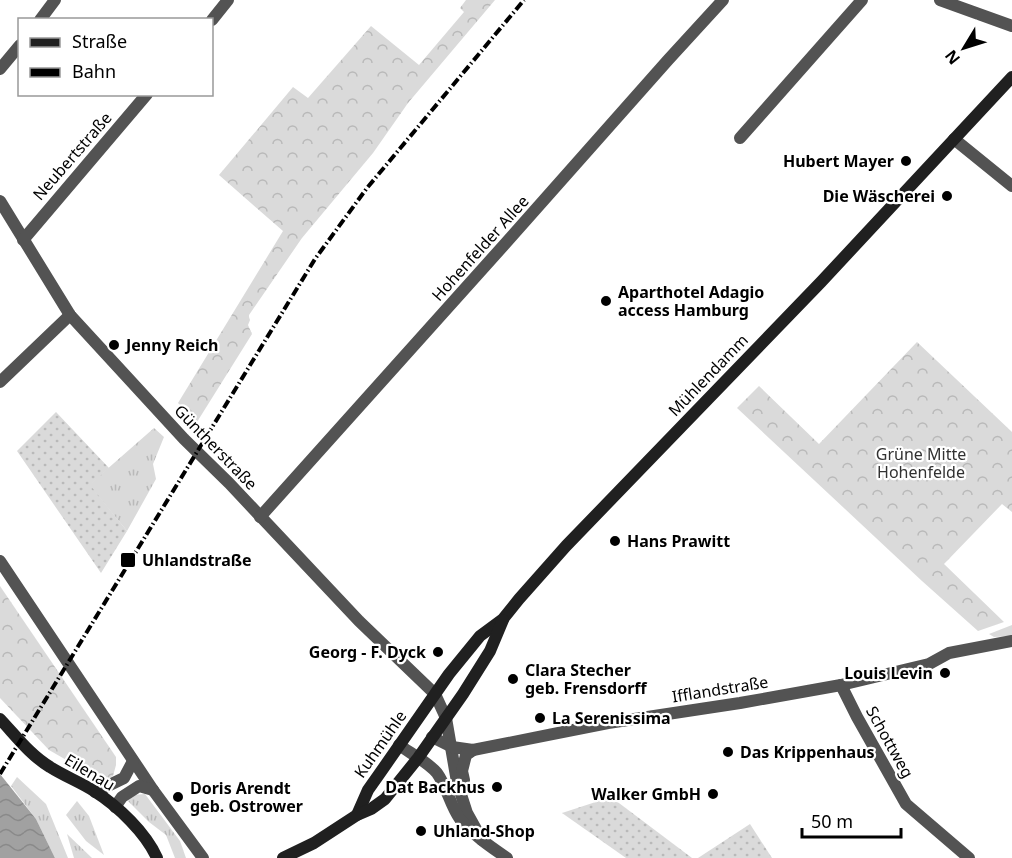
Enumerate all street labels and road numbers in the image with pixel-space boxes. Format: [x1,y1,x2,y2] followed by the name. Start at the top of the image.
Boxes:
[28,107,116,205] street label: Neubertstraße
[427,190,533,306] street label: Hohenfelder Allee
[663,329,753,421] street label: Mühlendamm
[170,400,262,494] street label: Güntherstraße
[670,671,770,707] street label: Ifflandstraße
[861,702,919,782] street label: Schottweg
[349,706,411,782] street label: Kuhmühle
[61,748,119,796] street label: Eilenau

